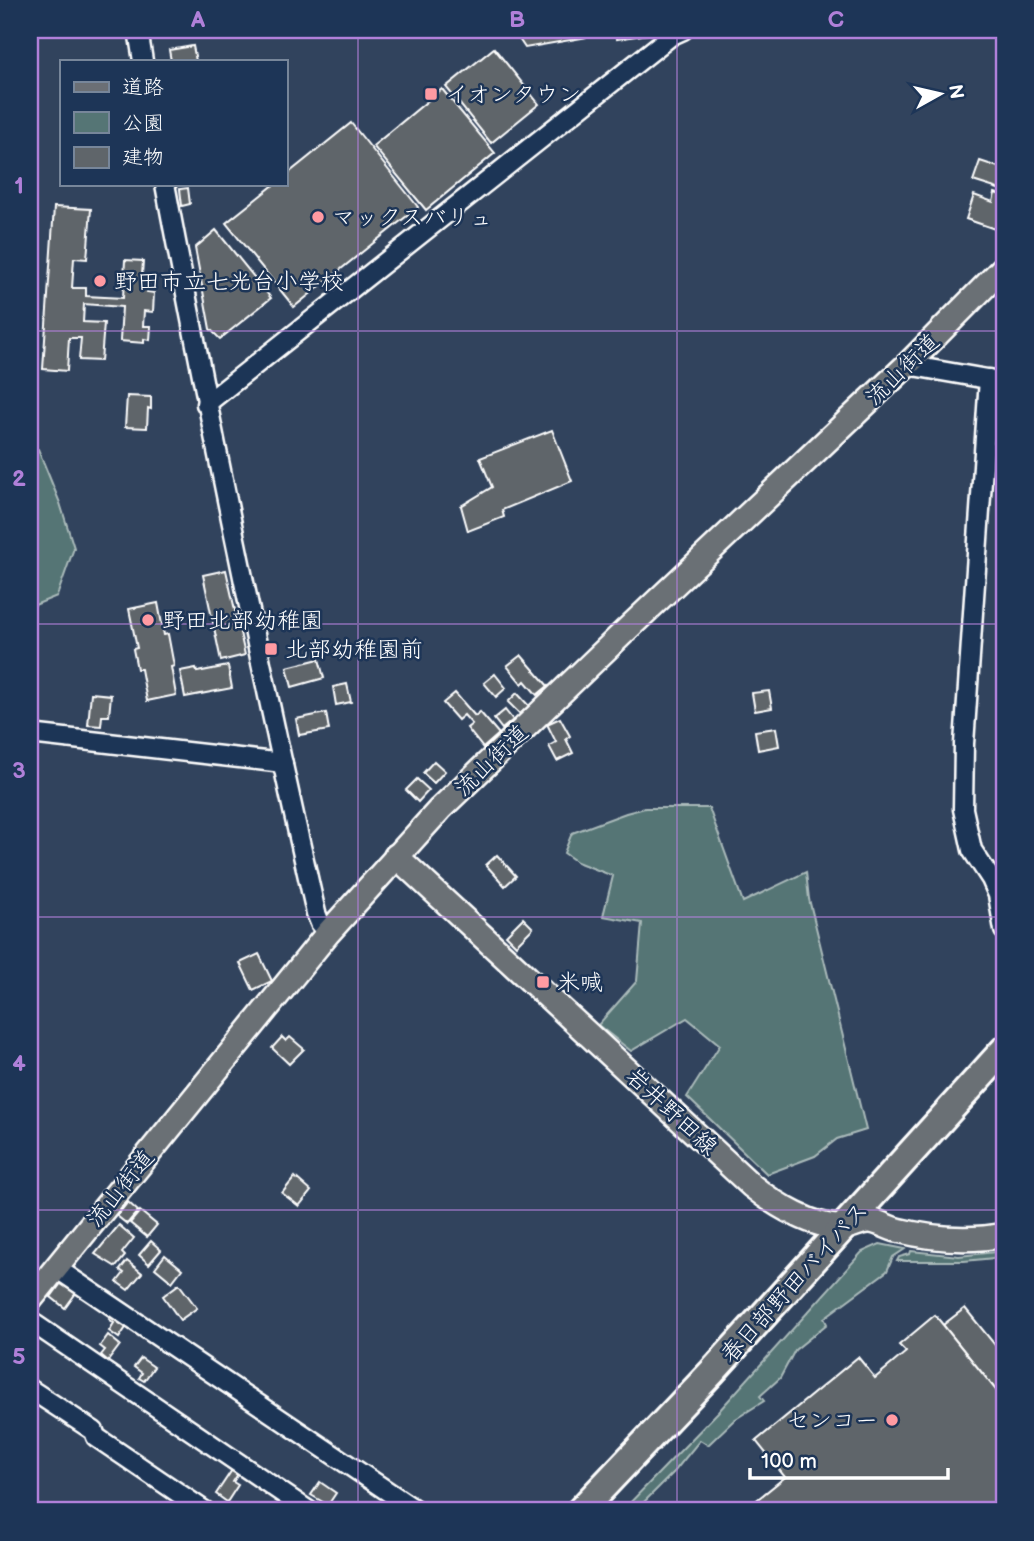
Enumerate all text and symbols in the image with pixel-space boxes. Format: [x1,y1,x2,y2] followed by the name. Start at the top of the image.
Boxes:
[190,6,206,34] text: A
[509,6,525,34] text: B
[828,6,844,34] text: C
[60,60,287,186] legend
[904,60,974,130] north arrow
[122,75,164,100] text: 道路
[445,81,581,109] place label: イオンタウン
[943,83,968,101] text: N
[423,86,439,102] marker: イオンタウン
[122,111,164,136] text: 公園
[122,145,164,170] text: 建物
[14,172,24,200] text: 1
[332,204,493,232] place label: マックスバリュ
[310,209,326,225] marker: マックスバリュ
[114,268,344,296] place label: 野田市立七光台小学校
[92,273,108,289] marker: 野田市立七光台小学校
[860,328,946,412] street label: 流山街道
[12,465,26,493] text: 2
[162,607,323,635] place label: 野田北部幼稚園
[140,612,156,628] marker: 野田北部幼稚園
[285,636,423,664] place label: 北部幼稚園前
[263,641,279,657] marker: 北部幼稚園前
[449,719,535,803] street label: 流山街道
[12,757,26,785] text: 3
[557,969,603,997] place label: 米喊
[535,974,551,990] marker: 米喊
[12,1050,26,1078] text: 4
[620,1062,723,1161] street label: 岩井野田線
[81,1144,161,1233] street label: 流山街道
[715,1197,874,1369] street label: 春日部野田バイパス
[12,1343,26,1371] text: 5
[786,1407,878,1435] place label: センコー
[884,1412,900,1428] marker: センコー
[750,1436,948,1480] scale bar
[761,1449,817,1474] text: 100 m

